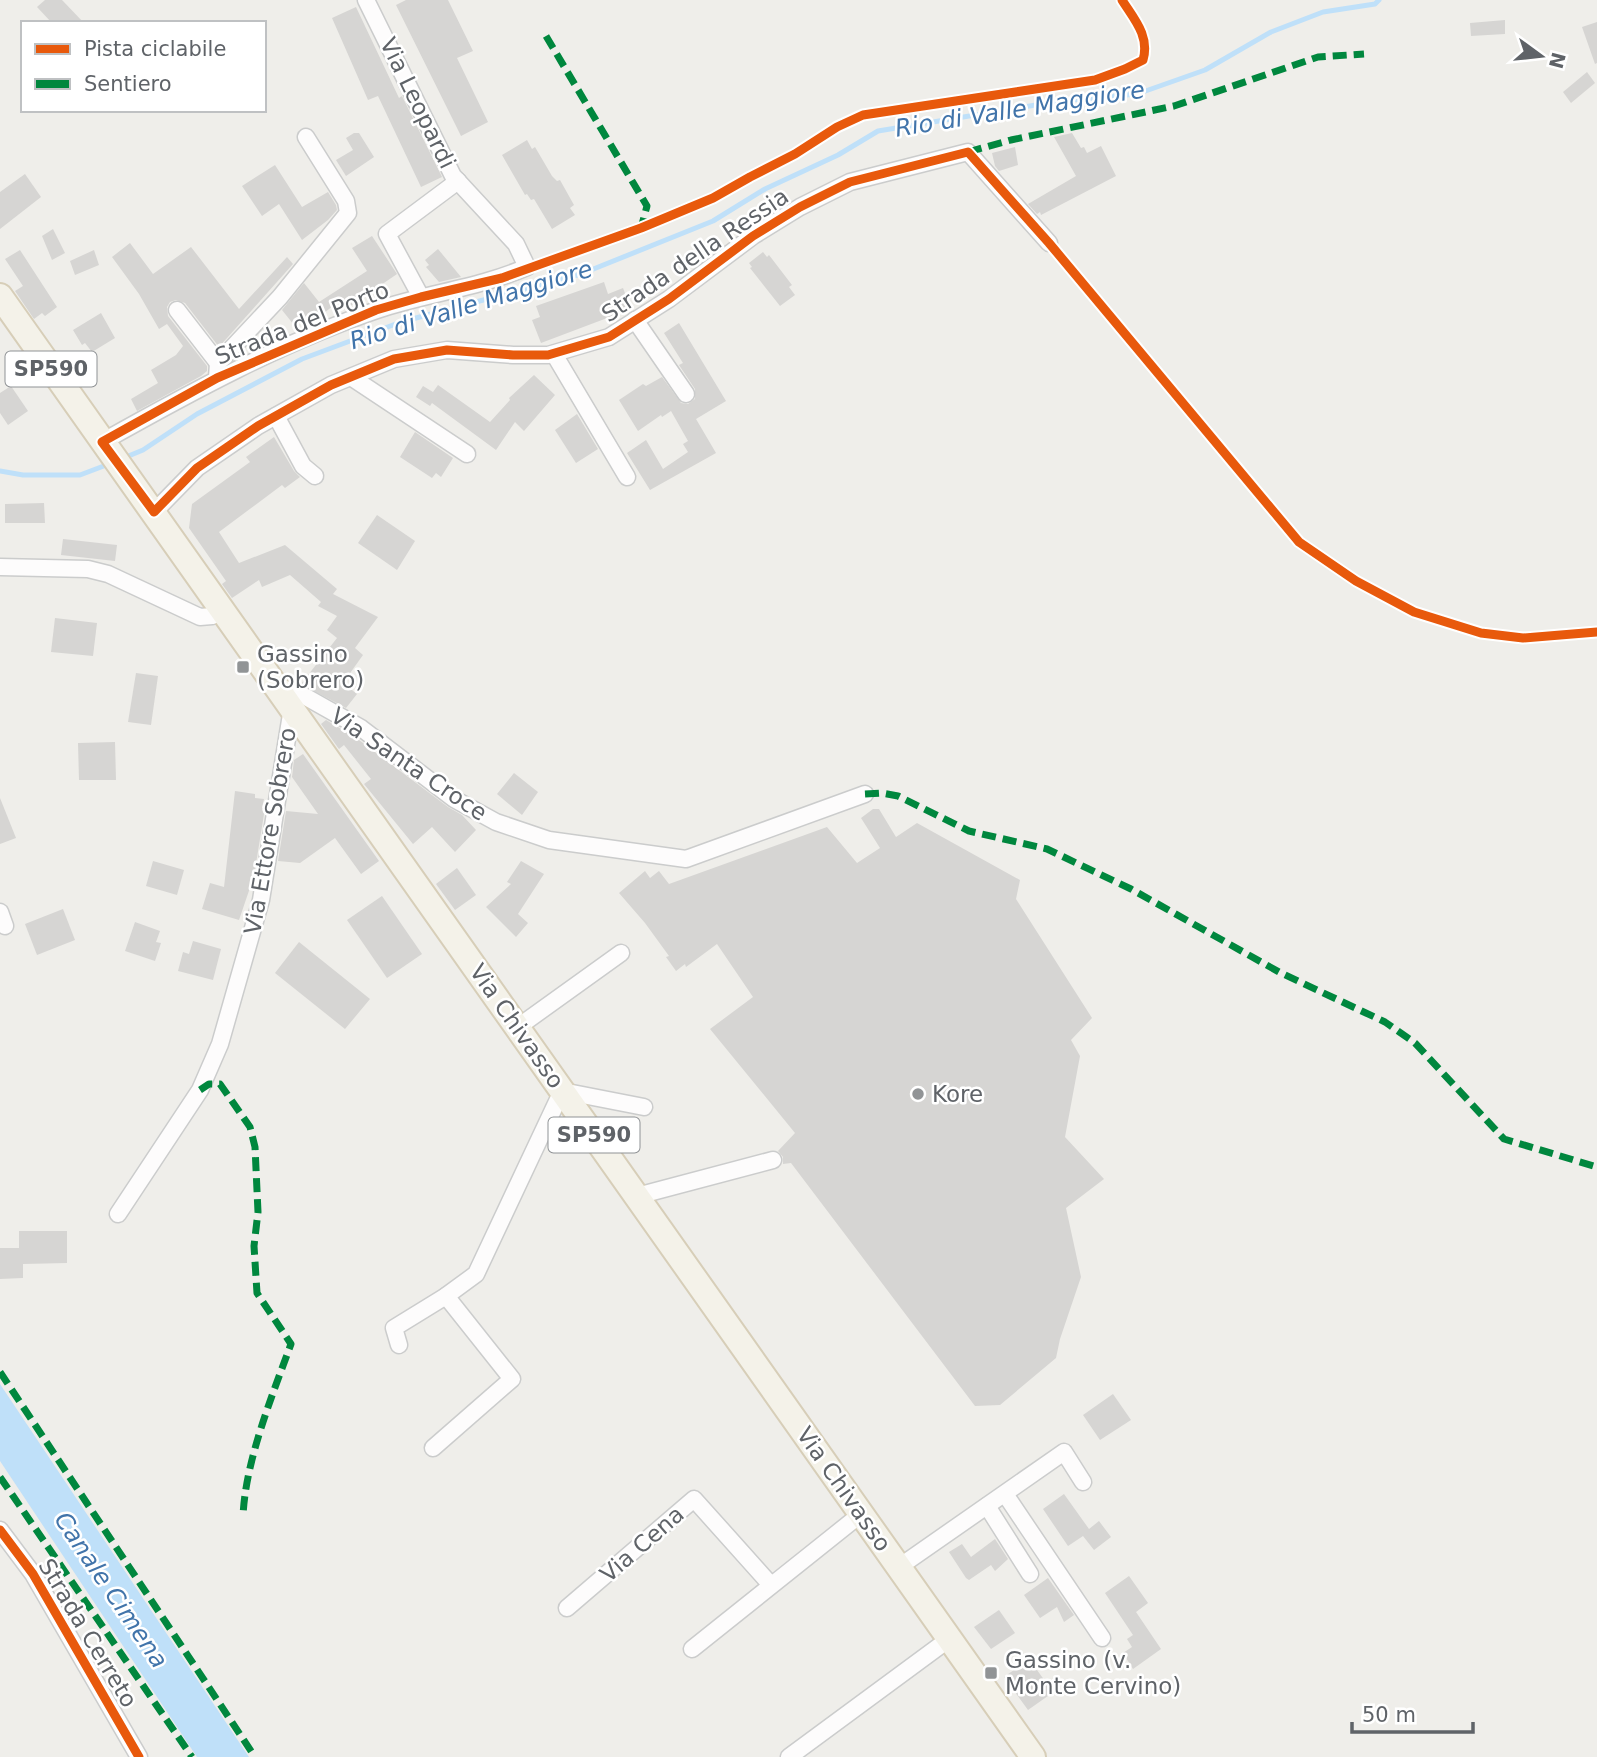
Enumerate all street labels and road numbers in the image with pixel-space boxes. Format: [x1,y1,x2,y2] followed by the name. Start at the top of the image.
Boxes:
[375,33,461,173] street label: Via Leopardi
[597,183,793,327] street label: Strada della Ressia
[211,276,393,370] street label: Strada del Porto
[5,352,96,386] road number: SP590
[326,702,492,826] street label: Via Santa Croce
[239,726,301,936] street label: Via Ettore Sobrero
[465,959,569,1093] street label: Via Chivasso
[548,1118,640,1152] road number: SP590
[792,1422,896,1556] street label: Via Chivasso
[595,1501,689,1587] street label: Via Cena
[33,1554,143,1712] street label: Strada Cerreto

